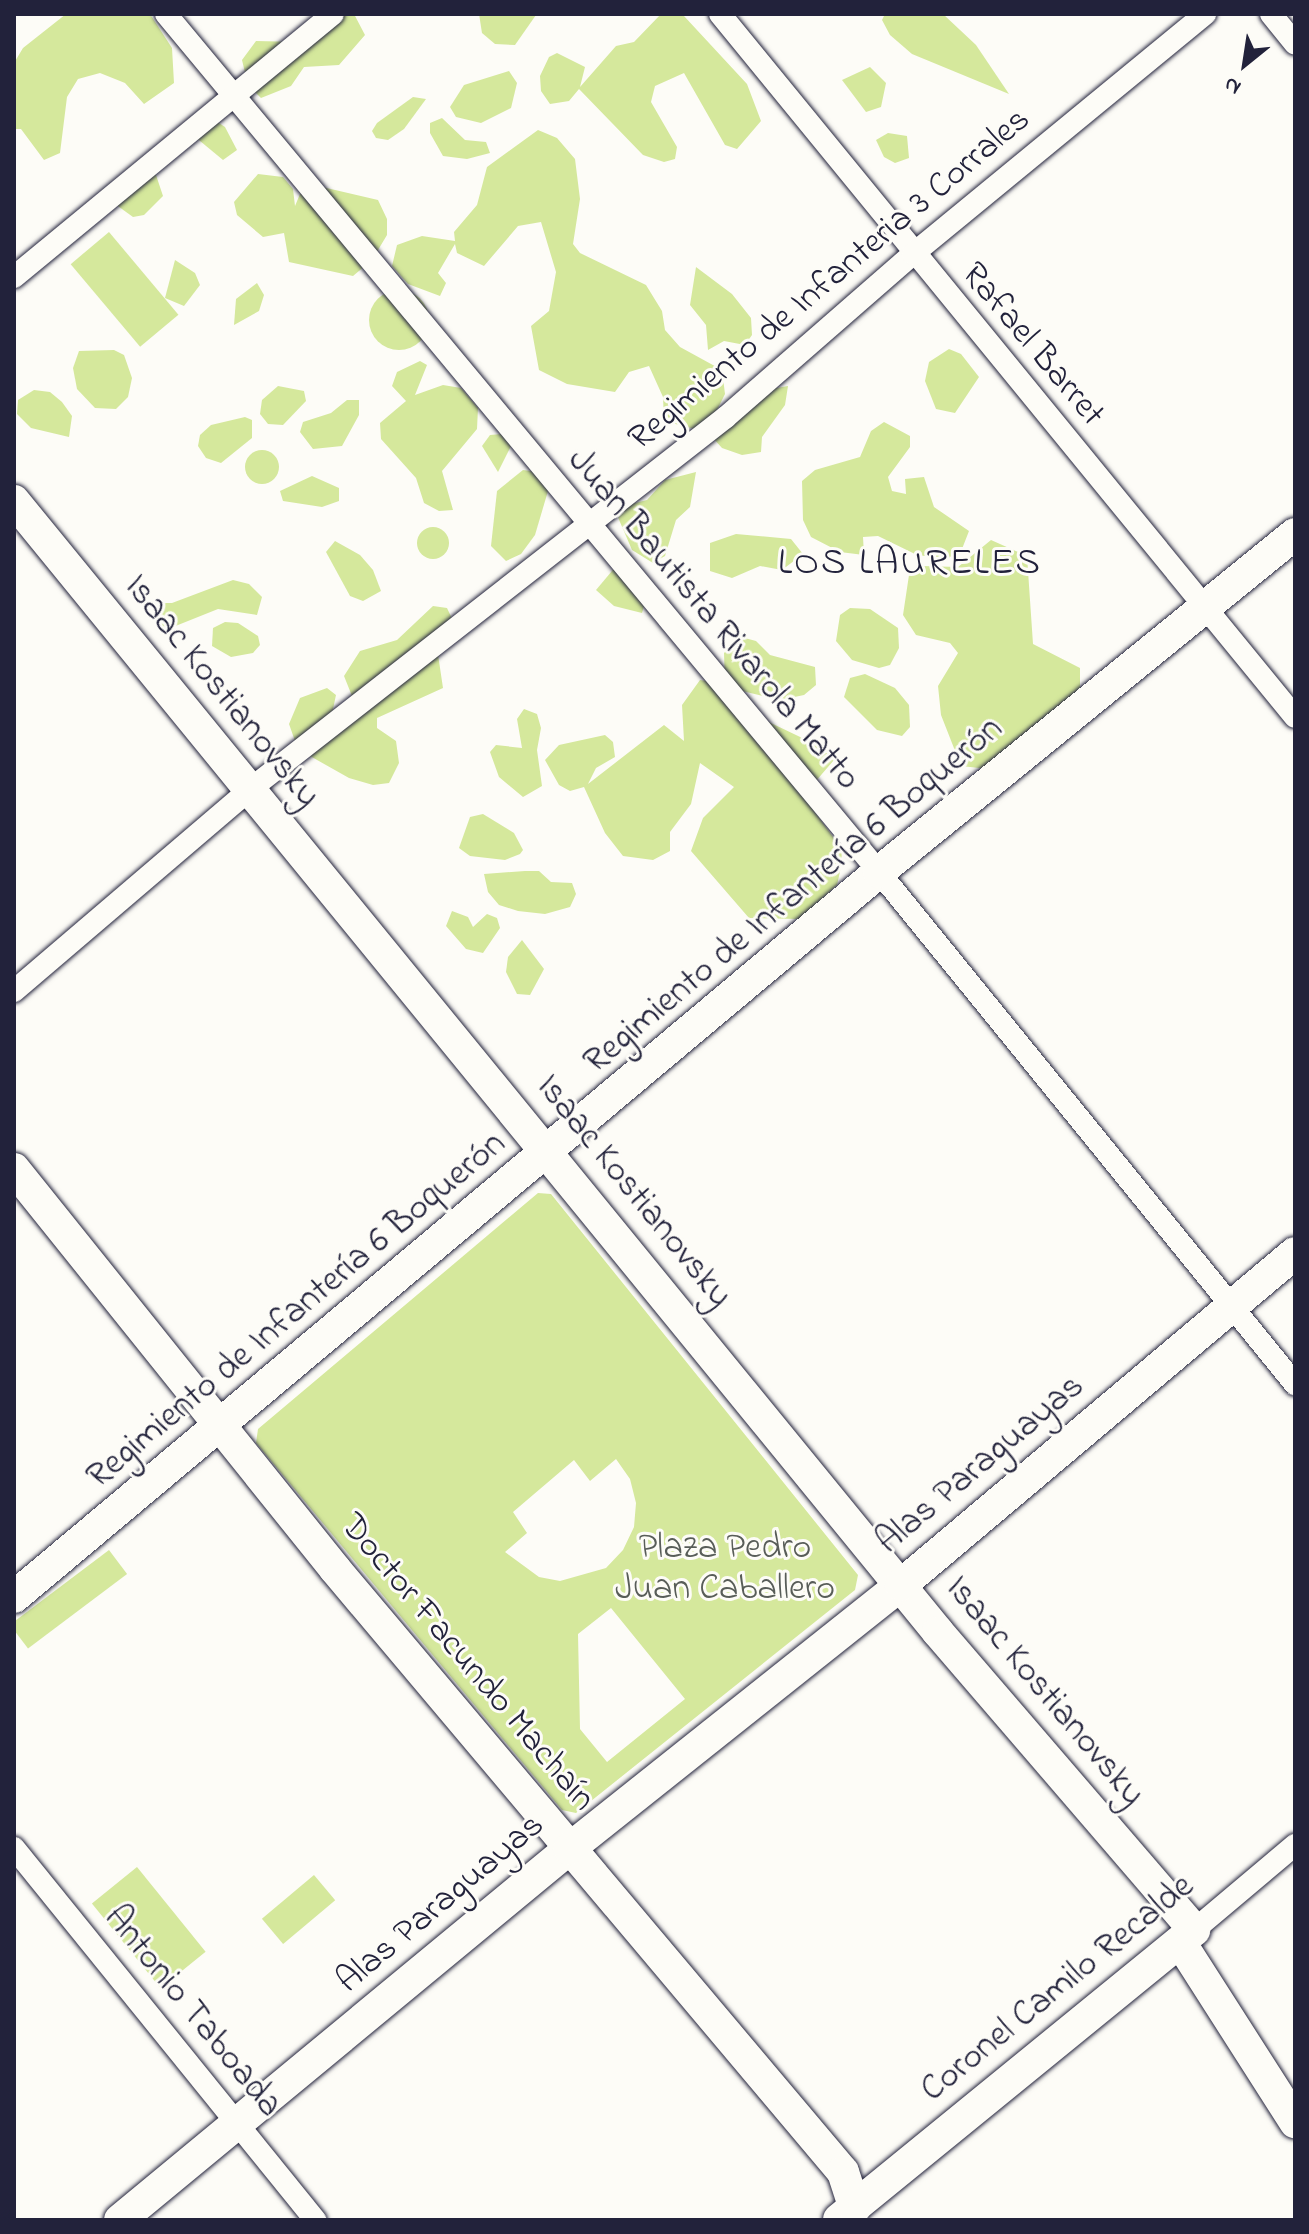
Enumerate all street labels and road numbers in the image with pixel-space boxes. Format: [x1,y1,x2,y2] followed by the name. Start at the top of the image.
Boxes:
[620,99,1040,461] street label: Regimiento de Infanteria 3 Corrales
[951,254,1113,436] street label: Rafael Barret
[557,440,869,800] street label: Juan Bautista Rivarola Matto
[114,567,328,817] street label: Isaac Kostianovsky
[576,708,1012,1084] street label: Regimiento de Infantería 6 Boquerón
[526,1067,740,1317] street label: Isaac Kostianovsky
[79,1123,515,1499] street label: Regimiento de Infantería 6 Boquerón
[868,1366,1094,1564] street label: Alas Paraguayas
[330,1505,604,1821] street label: Doctor Facundo Machaín
[935,1568,1153,1816] street label: Isaac Kostianovsky
[328,1805,554,2003] street label: Alas Paraguayas
[913,1866,1203,2112] street label: Coronel Camilo Recalde
[94,1898,290,2126] street label: Antonio Taboada

